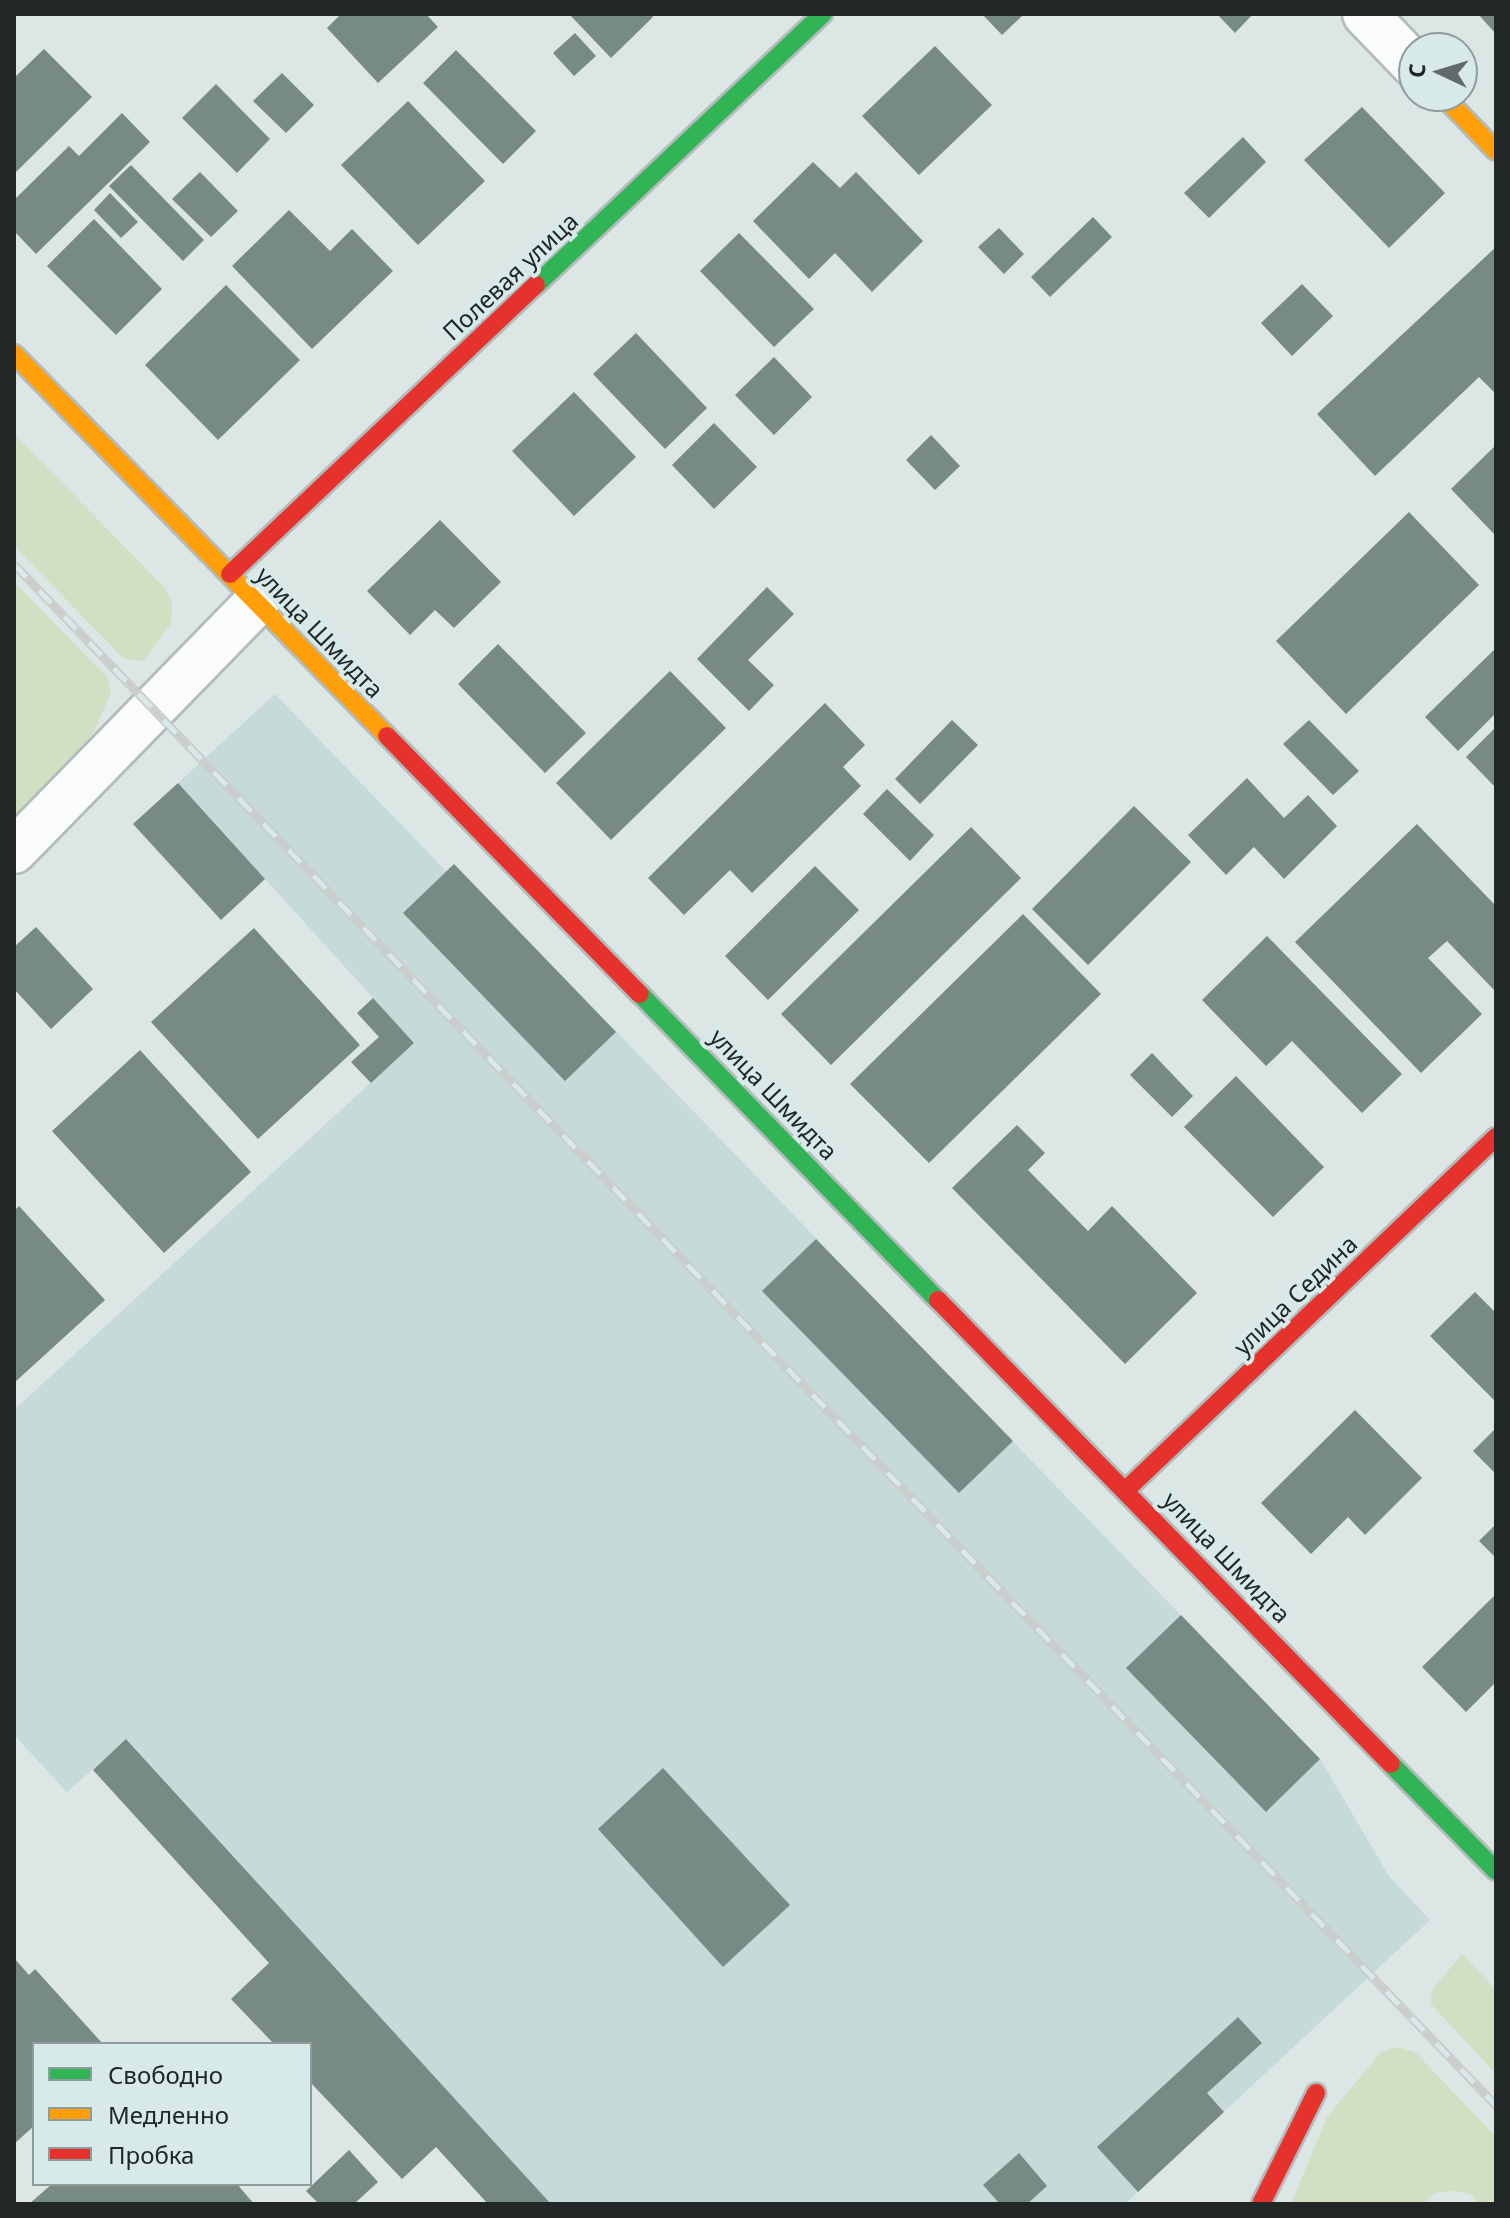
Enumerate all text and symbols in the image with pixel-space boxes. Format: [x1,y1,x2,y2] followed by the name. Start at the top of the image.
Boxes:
[1398,32,1478,112] north arrow
[1401,62,1432,79] text: С
[436,206,584,346] street label: Полевая улица
[250,560,390,704] street label: улица Шмидта
[704,1022,844,1166] street label: улица Шмидта
[1227,1229,1363,1361] street label: улица Седина
[1157,1485,1297,1629] street label: улица Шмидта
[32,2042,312,2186] legend
[108,2058,223,2091] text: Свободно
[108,2098,229,2131] text: Медленно
[108,2138,194,2171] text: Пробка

